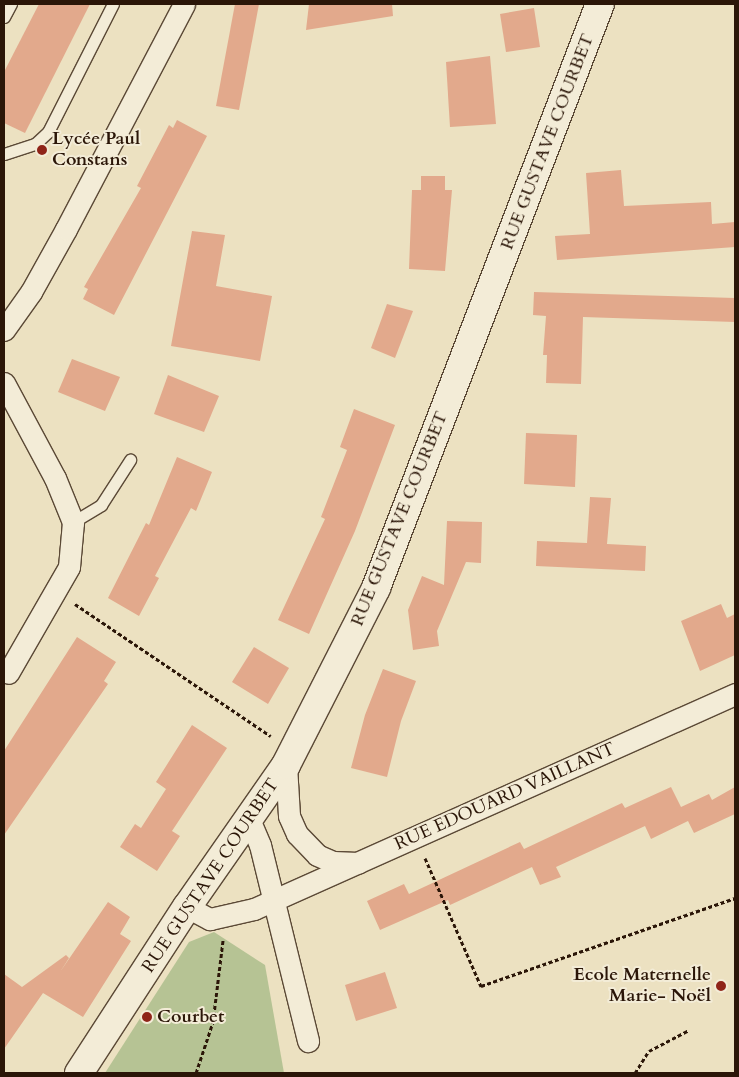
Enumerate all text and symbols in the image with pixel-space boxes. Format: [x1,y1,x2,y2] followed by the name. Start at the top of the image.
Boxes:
[497,31,599,253] street label: RUE GUSTAVE COURBET
[52,129,140,172] place label: Lycée Paul Constans
[36,144,48,156] marker: Lycée Paul Constans
[347,409,453,629] street label: RUE GUSTAVE COURBET
[391,738,619,856] street label: RUE EDOUARD VAILLANT
[138,775,284,977] street label: RUE GUSTAVE COURBET
[573,965,711,1008] place label: Ecole Maternelle Marie- Noël
[715,980,727,992] marker: Ecole Maternelle Marie- Noël
[157,1006,224,1028] place label: Courbet
[141,1011,153,1023] marker: Courbet

